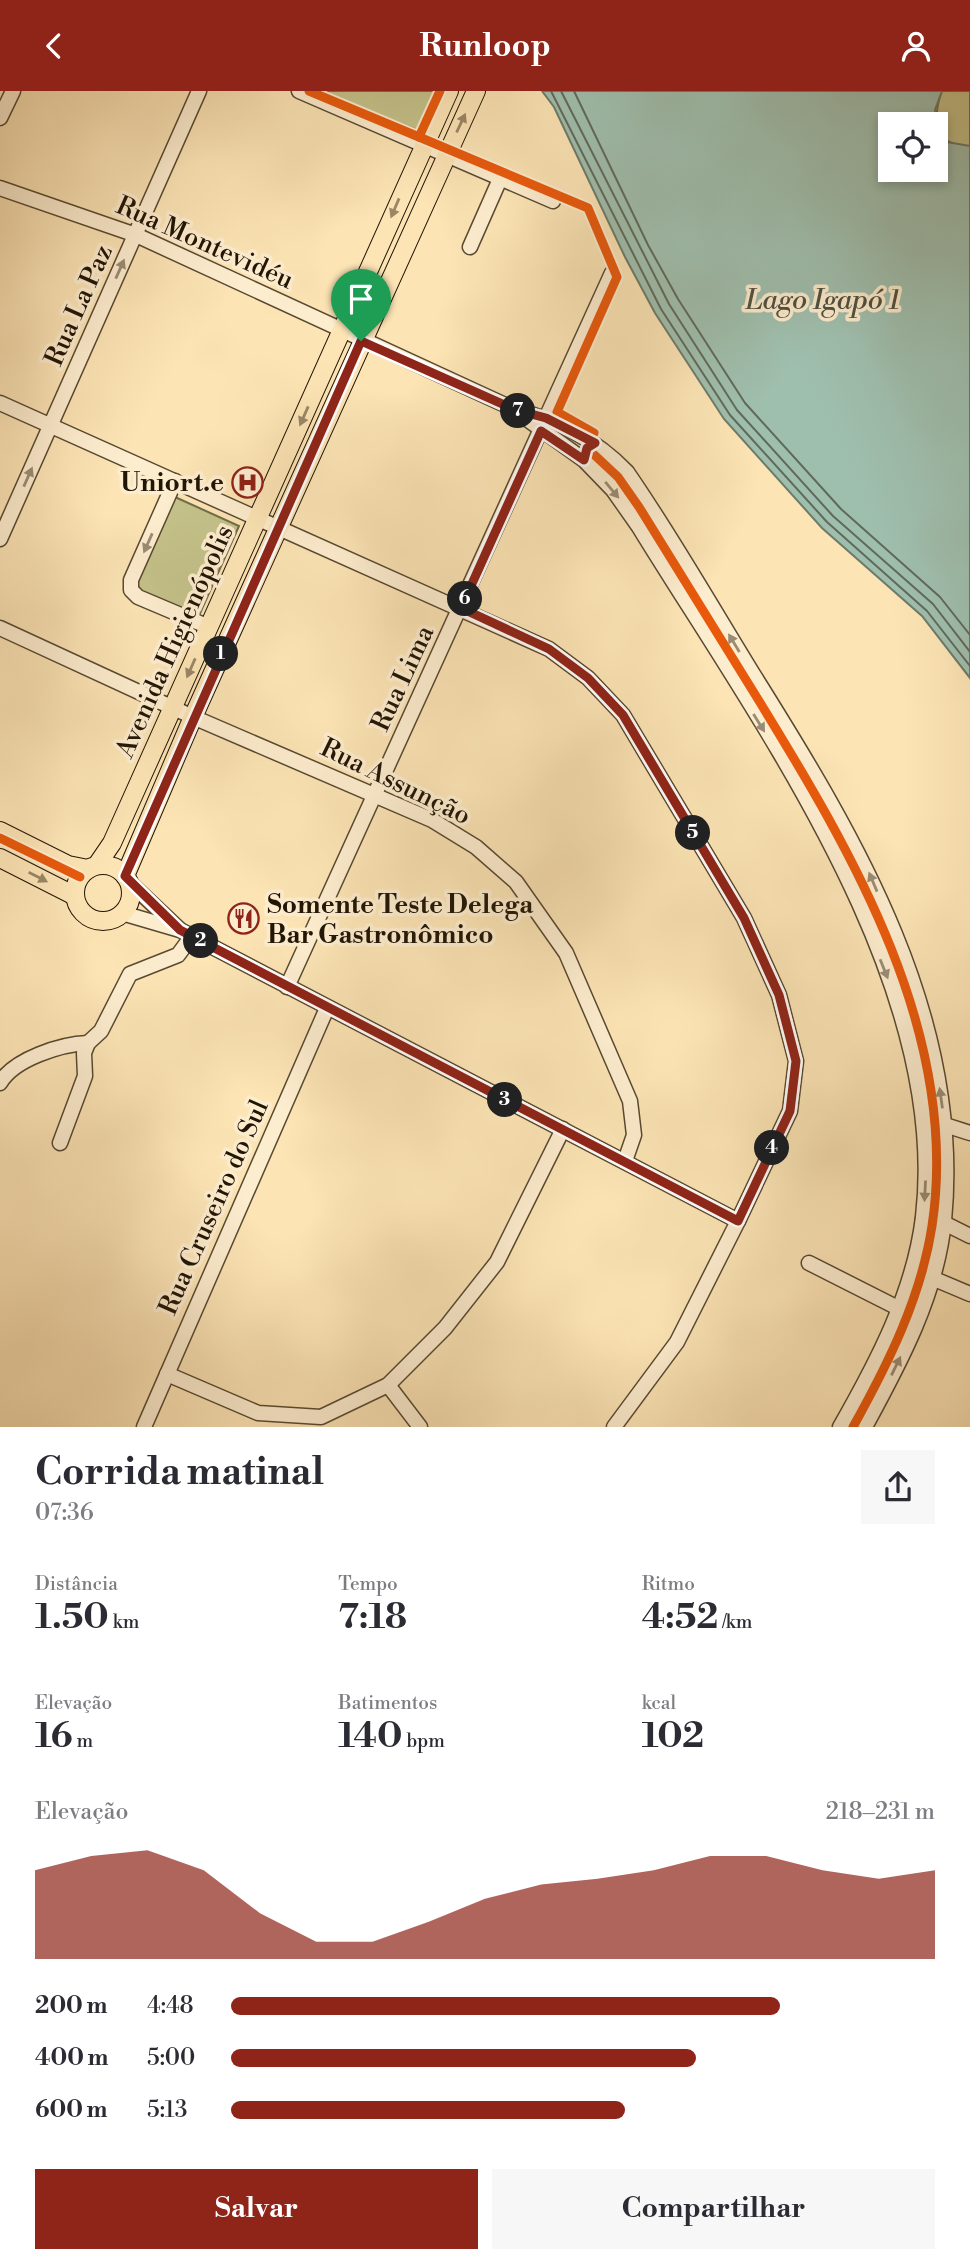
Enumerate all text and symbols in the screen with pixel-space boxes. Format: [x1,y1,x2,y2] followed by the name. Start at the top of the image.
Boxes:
[419,26,551,66] text: Runloop
[35,27,73,65] icon: back
[897,27,935,65] icon: person
[878,112,948,182] map controls
[878,112,948,182] button: locate
[456,113,467,134] one-way arrow
[111,190,298,296] street label: Rua Montevidéu
[389,197,400,218] one-way arrow
[38,240,120,371] street label: Rua La Paz
[114,259,126,279] one-way arrow
[331,269,391,341] pin
[342,280,380,318] icon: arrive
[744,283,899,318] water label: Lago Igapó 1
[500,393,536,429] pin: 7
[512,398,523,422] text: 7
[298,406,310,426] one-way arrow
[230,465,264,499] hospital icon: Uniort.e
[22,467,34,487] one-way arrow
[120,467,224,499] place label: Uniort.e
[604,480,619,498] one-way arrow
[109,520,241,764] street label: Avenida Higienópolis
[142,533,154,553] one-way arrow
[448,581,482,617] pin: 6
[459,586,470,610] text: 6
[365,620,442,736] street label: Rua Lima
[728,634,741,653] one-way arrow
[204,637,238,671] pin: 1
[216,641,225,665] text: 1
[185,658,197,678] one-way arrow
[753,713,766,733] one-way arrow
[315,732,476,832] street label: Rua Assunção
[676,815,710,851] pin: 5
[687,820,698,844] text: 5
[28,871,48,883] one-way arrow
[867,872,878,893] one-way arrow
[267,889,534,951] place label: Somente Teste Delega Bar Gastronômico
[227,902,261,936] restaurant icon: Somente Teste Delega Bar Gastronômico
[184,923,218,959] pin: 2
[195,928,206,952] text: 2
[879,958,890,979] one-way arrow
[488,1083,522,1117] pin: 3
[499,1087,510,1111] text: 3
[935,1087,946,1109] one-way arrow
[152,1095,276,1320] street label: Rua Cruseiro do Sul
[754,1131,790,1165] pin: 4
[765,1135,778,1159] text: 4
[919,1180,930,1202] one-way arrow
[891,1356,902,1376] one-way arrow
[35,1449,324,1496] text: Corrida matinal
[861,1450,935,1524] button: share
[35,1499,94,1527] text: 07:36
[35,1572,118,1596] text: Distância
[338,1572,398,1596] text: Tempo
[642,1572,695,1596] text: Ritmo
[35,1596,109,1639] text: 1.50
[338,1596,407,1639] text: 7:18
[642,1596,718,1639] text: 4:52
[109,1610,139,1634] text: km
[718,1610,752,1634] text: /km
[35,1691,112,1715] text: Elevação
[338,1691,437,1715] text: Batimentos
[642,1691,676,1715] text: kcal
[35,1715,73,1758] text: 16
[338,1715,402,1758] text: 140
[642,1715,704,1758] text: 102
[73,1729,93,1753] text: m
[402,1729,445,1753] text: bpm
[35,1798,128,1826] text: Elevação
[826,1798,935,1826] text: 218–231 m
[35,1992,107,2020] text: 200 m
[147,1992,194,2020] text: 4:48
[35,2044,108,2072] text: 400 m
[147,2044,195,2072] text: 5:00
[35,2096,108,2124] text: 600 m
[147,2096,187,2124] text: 5:13
[35,2169,478,2249] button: Salvar
[492,2169,935,2249] button: Compartilhar

